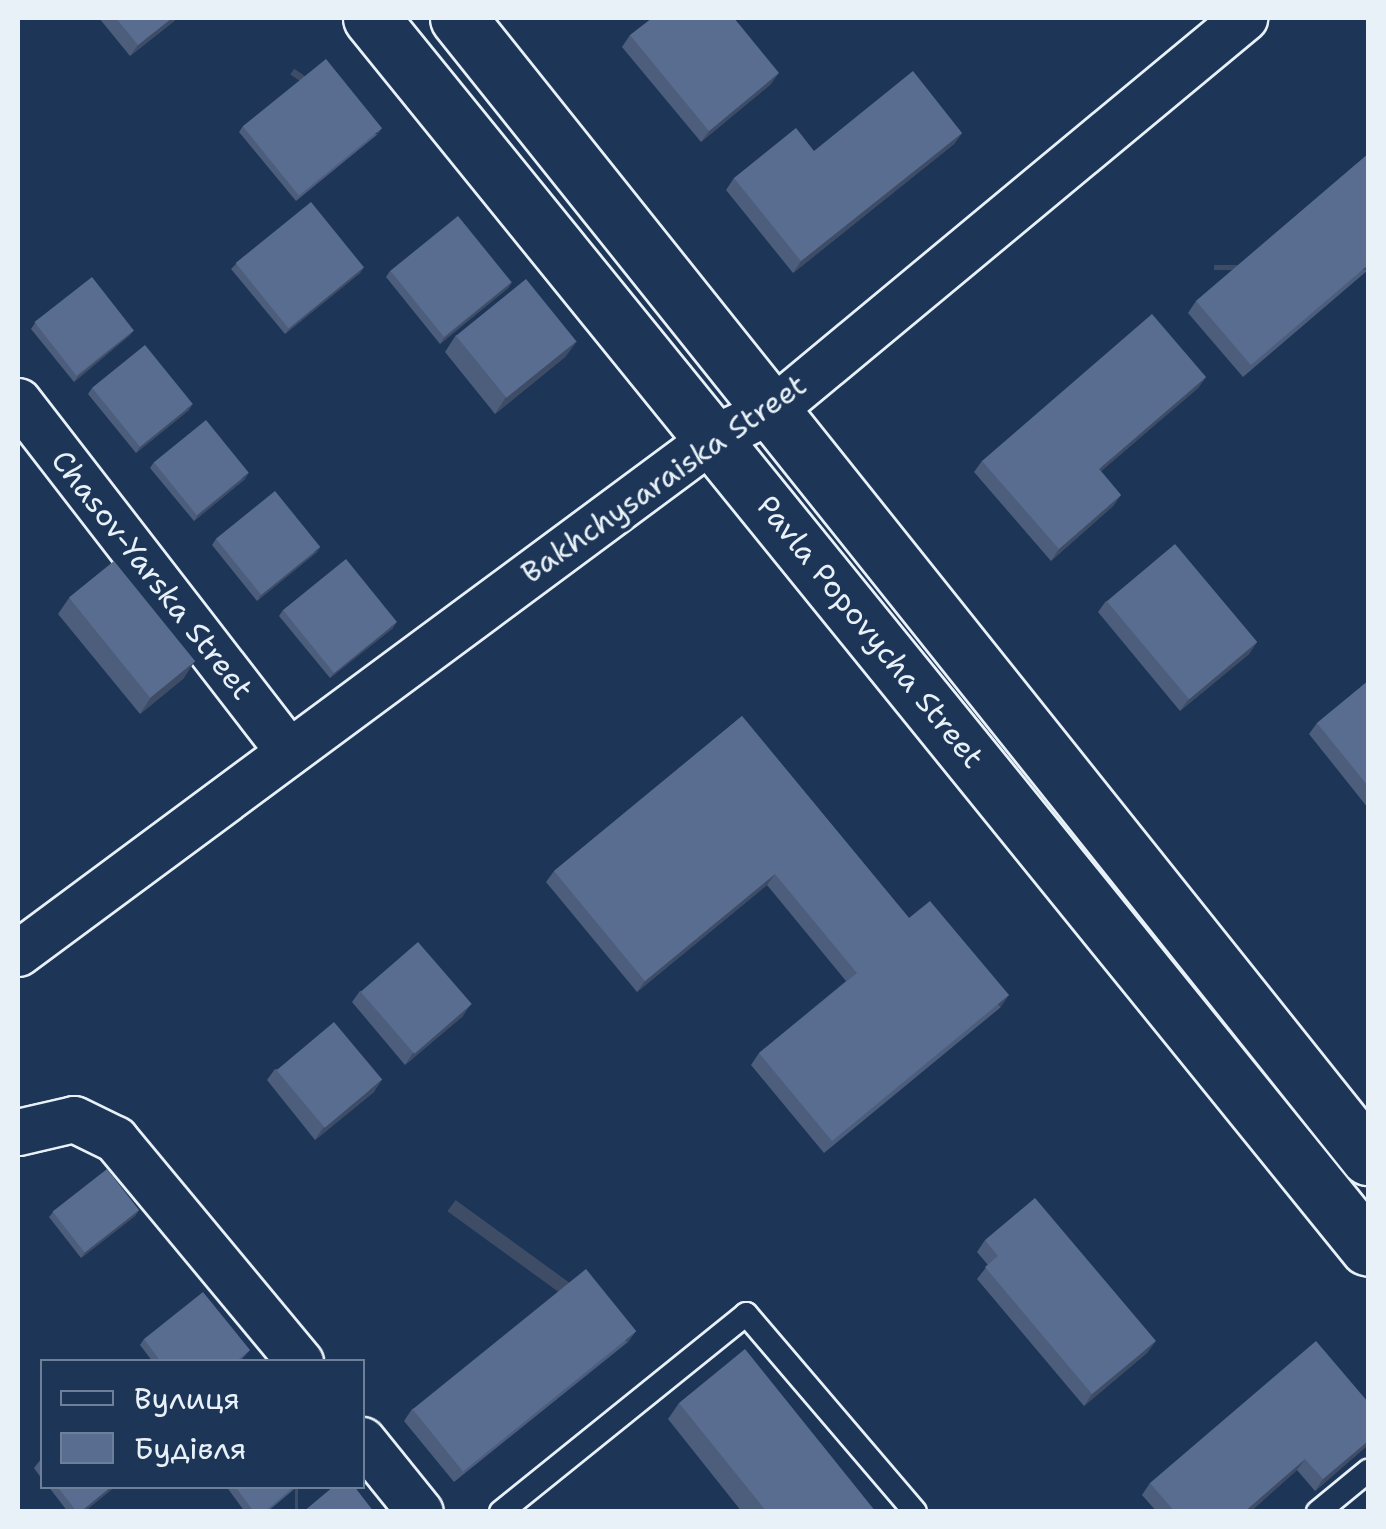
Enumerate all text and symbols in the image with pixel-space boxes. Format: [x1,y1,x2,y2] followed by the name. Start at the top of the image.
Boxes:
[515,367,813,591] street label: Bakhchysaraiska Street
[44,443,260,707] street label: Chasov-Yarska Street
[749,488,991,776] street label: Pavla Popovycha Street
[40,1359,365,1489] legend
[134,1378,240,1419] text: Вулиця
[134,1428,247,1469] text: Будівля

